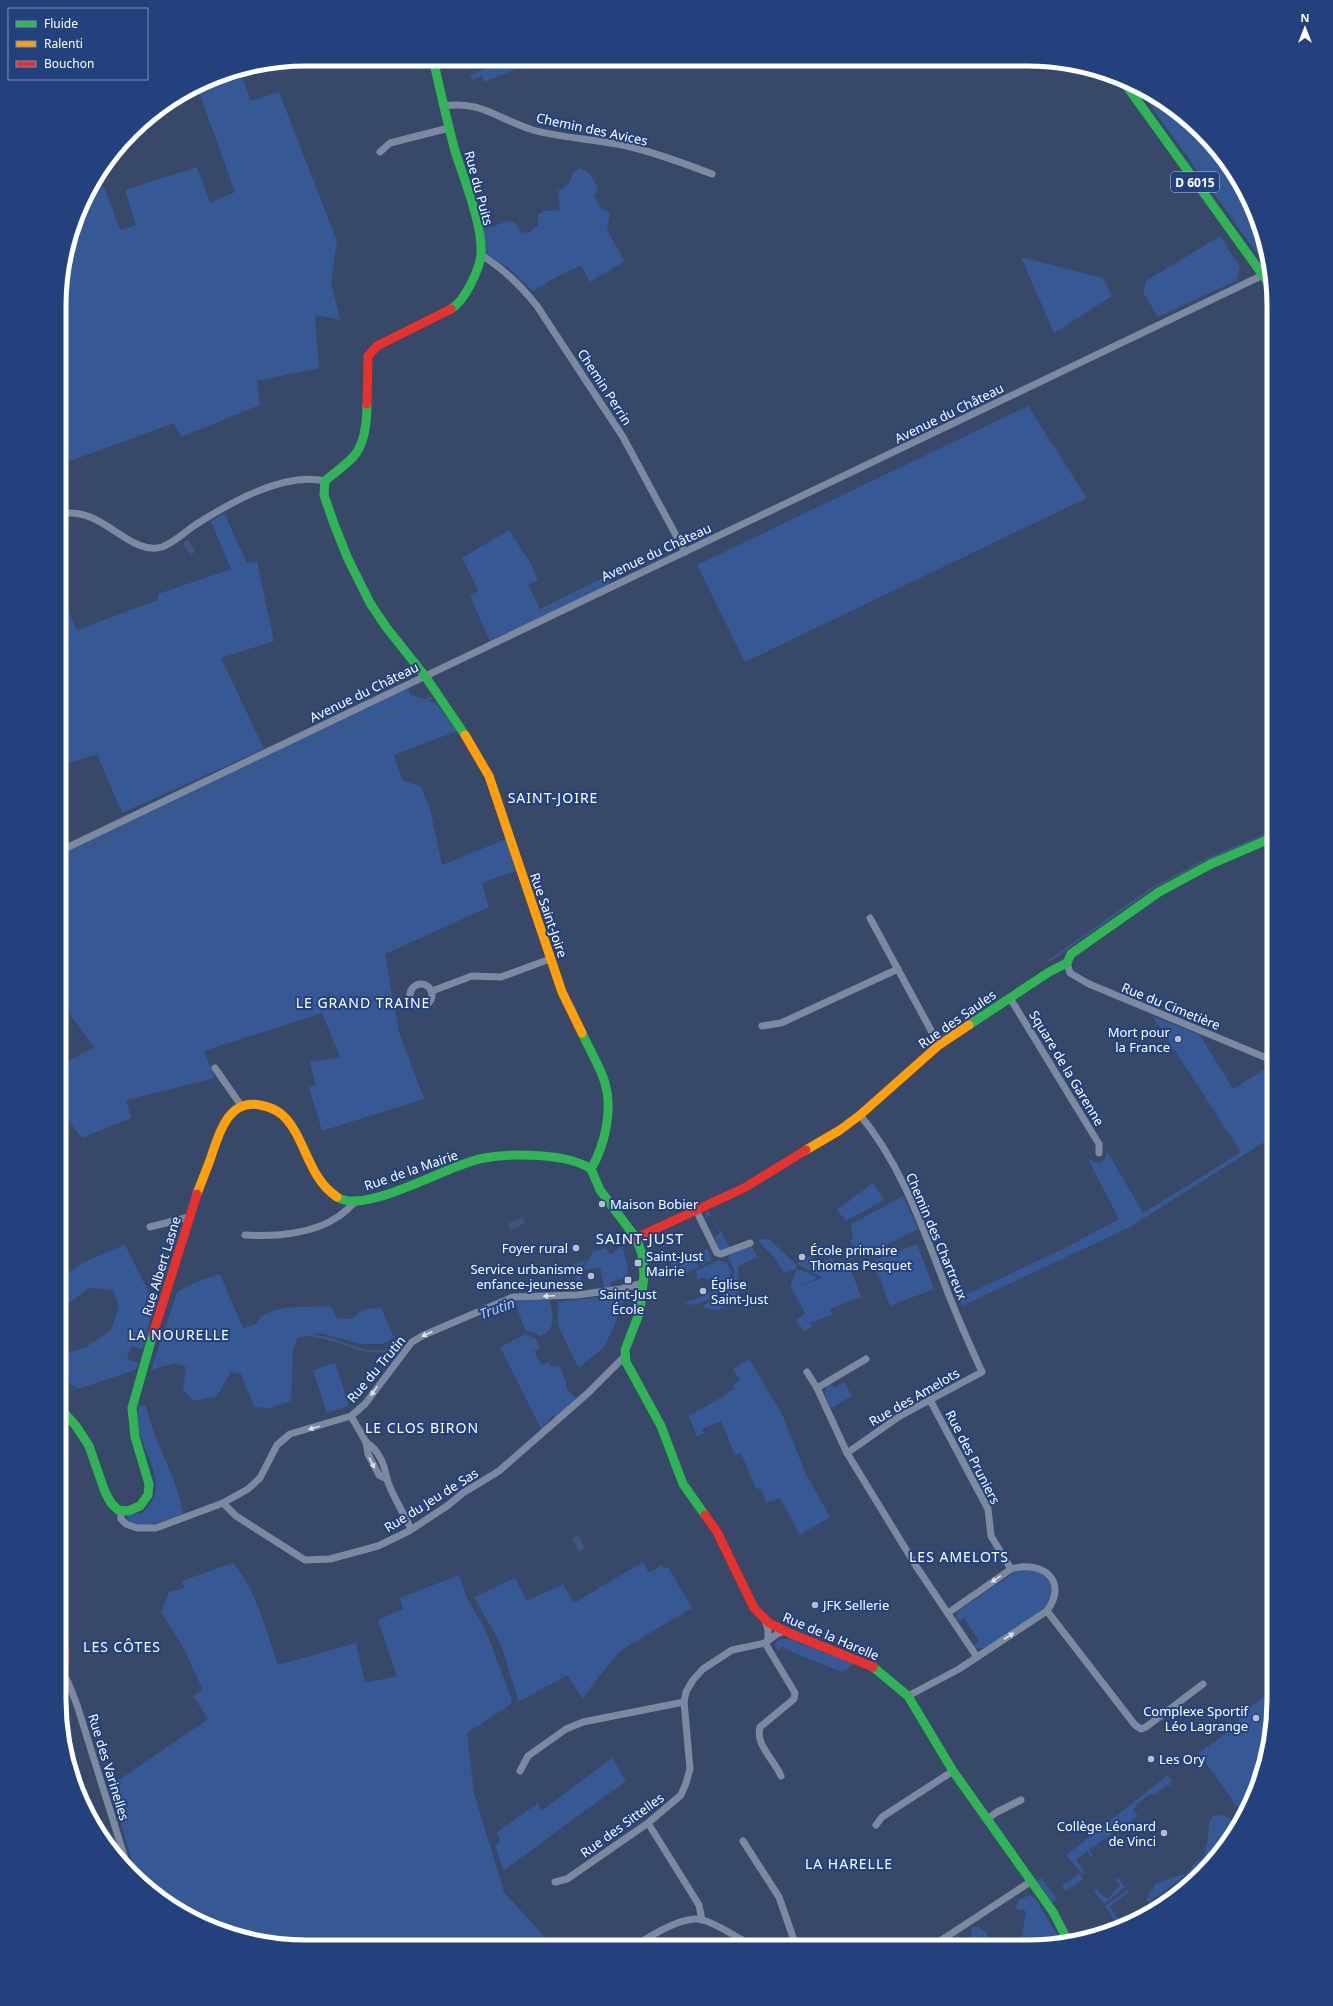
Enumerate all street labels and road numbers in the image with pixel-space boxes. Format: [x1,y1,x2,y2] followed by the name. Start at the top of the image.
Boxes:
[535,108,649,150] street label: Chemin des Avices
[460,149,498,227] street label: Rue du Puits
[1171,172,1219,192] road number: D 6015
[574,345,636,429] street label: Chemin Perrin
[891,379,1007,447] street label: Avenue du Château
[598,519,714,585] street label: Avenue du Château
[306,658,422,726] street label: Avenue du Château
[526,870,572,960] street label: Rue Saint-Joire
[1119,978,1223,1034] street label: Rue du Cimetière
[915,985,999,1053] street label: Rue des Saules
[1025,1007,1109,1129] street label: Square de la Garenne
[362,1146,460,1194] street label: Rue de la Mairie
[902,1170,972,1302] street label: Chemin des Chartreux
[137,1214,185,1318] street label: Rue Albert Lasne
[343,1332,409,1406] street label: Rue du Trutin
[865,1364,963,1430] street label: Rue des Amelots
[942,1407,1004,1507] street label: Rue des Pruniers
[380,1464,482,1536] street label: Rue du Jeu de Sas
[780,1608,882,1664] street label: Rue de la Harelle
[84,1711,134,1823] street label: Rue des Varinelles
[577,1789,667,1861] street label: Rue des Sittelles

